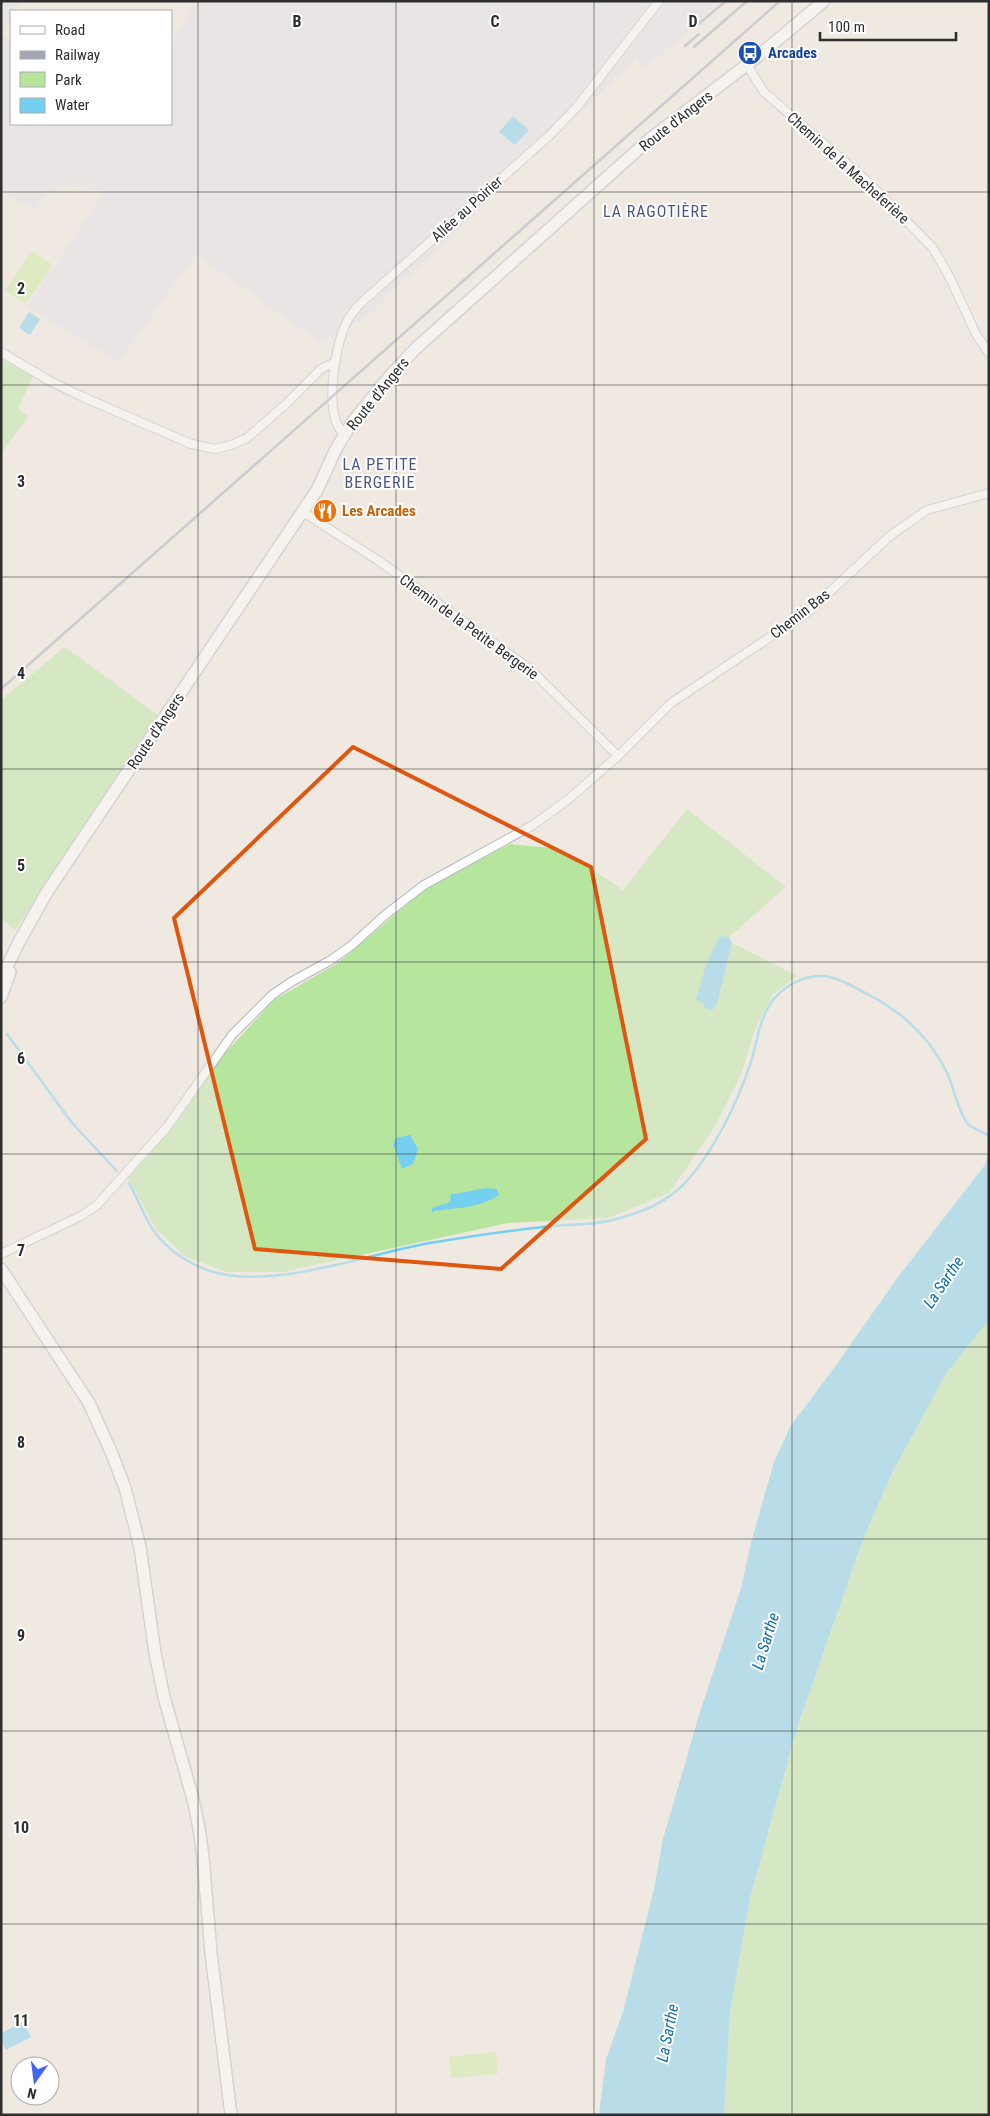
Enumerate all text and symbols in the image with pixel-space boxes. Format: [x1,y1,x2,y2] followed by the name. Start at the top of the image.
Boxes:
[10,10,172,125] legend
[820,10,956,42] scale bar
[293,12,302,31] text: B
[490,12,500,31] text: C
[688,12,698,31] text: D
[828,18,865,36] text: 100 m
[55,21,85,39] text: Road
[737,40,763,66] bus stop icon: Arcades
[768,44,817,62] place label: Arcades
[55,46,100,64] text: Railway
[55,71,82,89] text: Park
[636,87,717,155] street label: Route d'Angers
[55,96,90,114] text: Water
[783,108,913,228] street label: Chemin de la Macheferière
[428,172,507,246] street label: Allée au Poirier
[603,202,709,221] district label: LA RAGOTIÈRE
[17,279,25,298] text: 2
[343,354,413,434] street label: Route d'Angers
[342,455,418,492] district label: LA PETITE BERGERIE
[17,472,25,491] text: 3
[312,498,338,524] restaurant icon: Les Arcades
[342,502,416,520] place label: Les Arcades
[396,571,542,683] street label: Chemin de la Petite Bergerie
[767,585,833,643] street label: Chemin Bas
[17,664,25,683] text: 4
[124,689,188,773] street label: Route d'Angers
[17,856,25,875] text: 5
[17,1049,25,1068] text: 6
[17,1241,25,1260] text: 7
[919,1253,968,1312] water label: La Sarthe
[17,1433,25,1452] text: 8
[748,1610,783,1672] water label: La Sarthe
[17,1626,25,1645] text: 9
[13,1818,29,1837] text: 10
[653,2003,682,2064] water label: La Sarthe
[13,2011,29,2030] text: 11
[10,2056,60,2106] north arrow
[26,2085,38,2102] text: N

